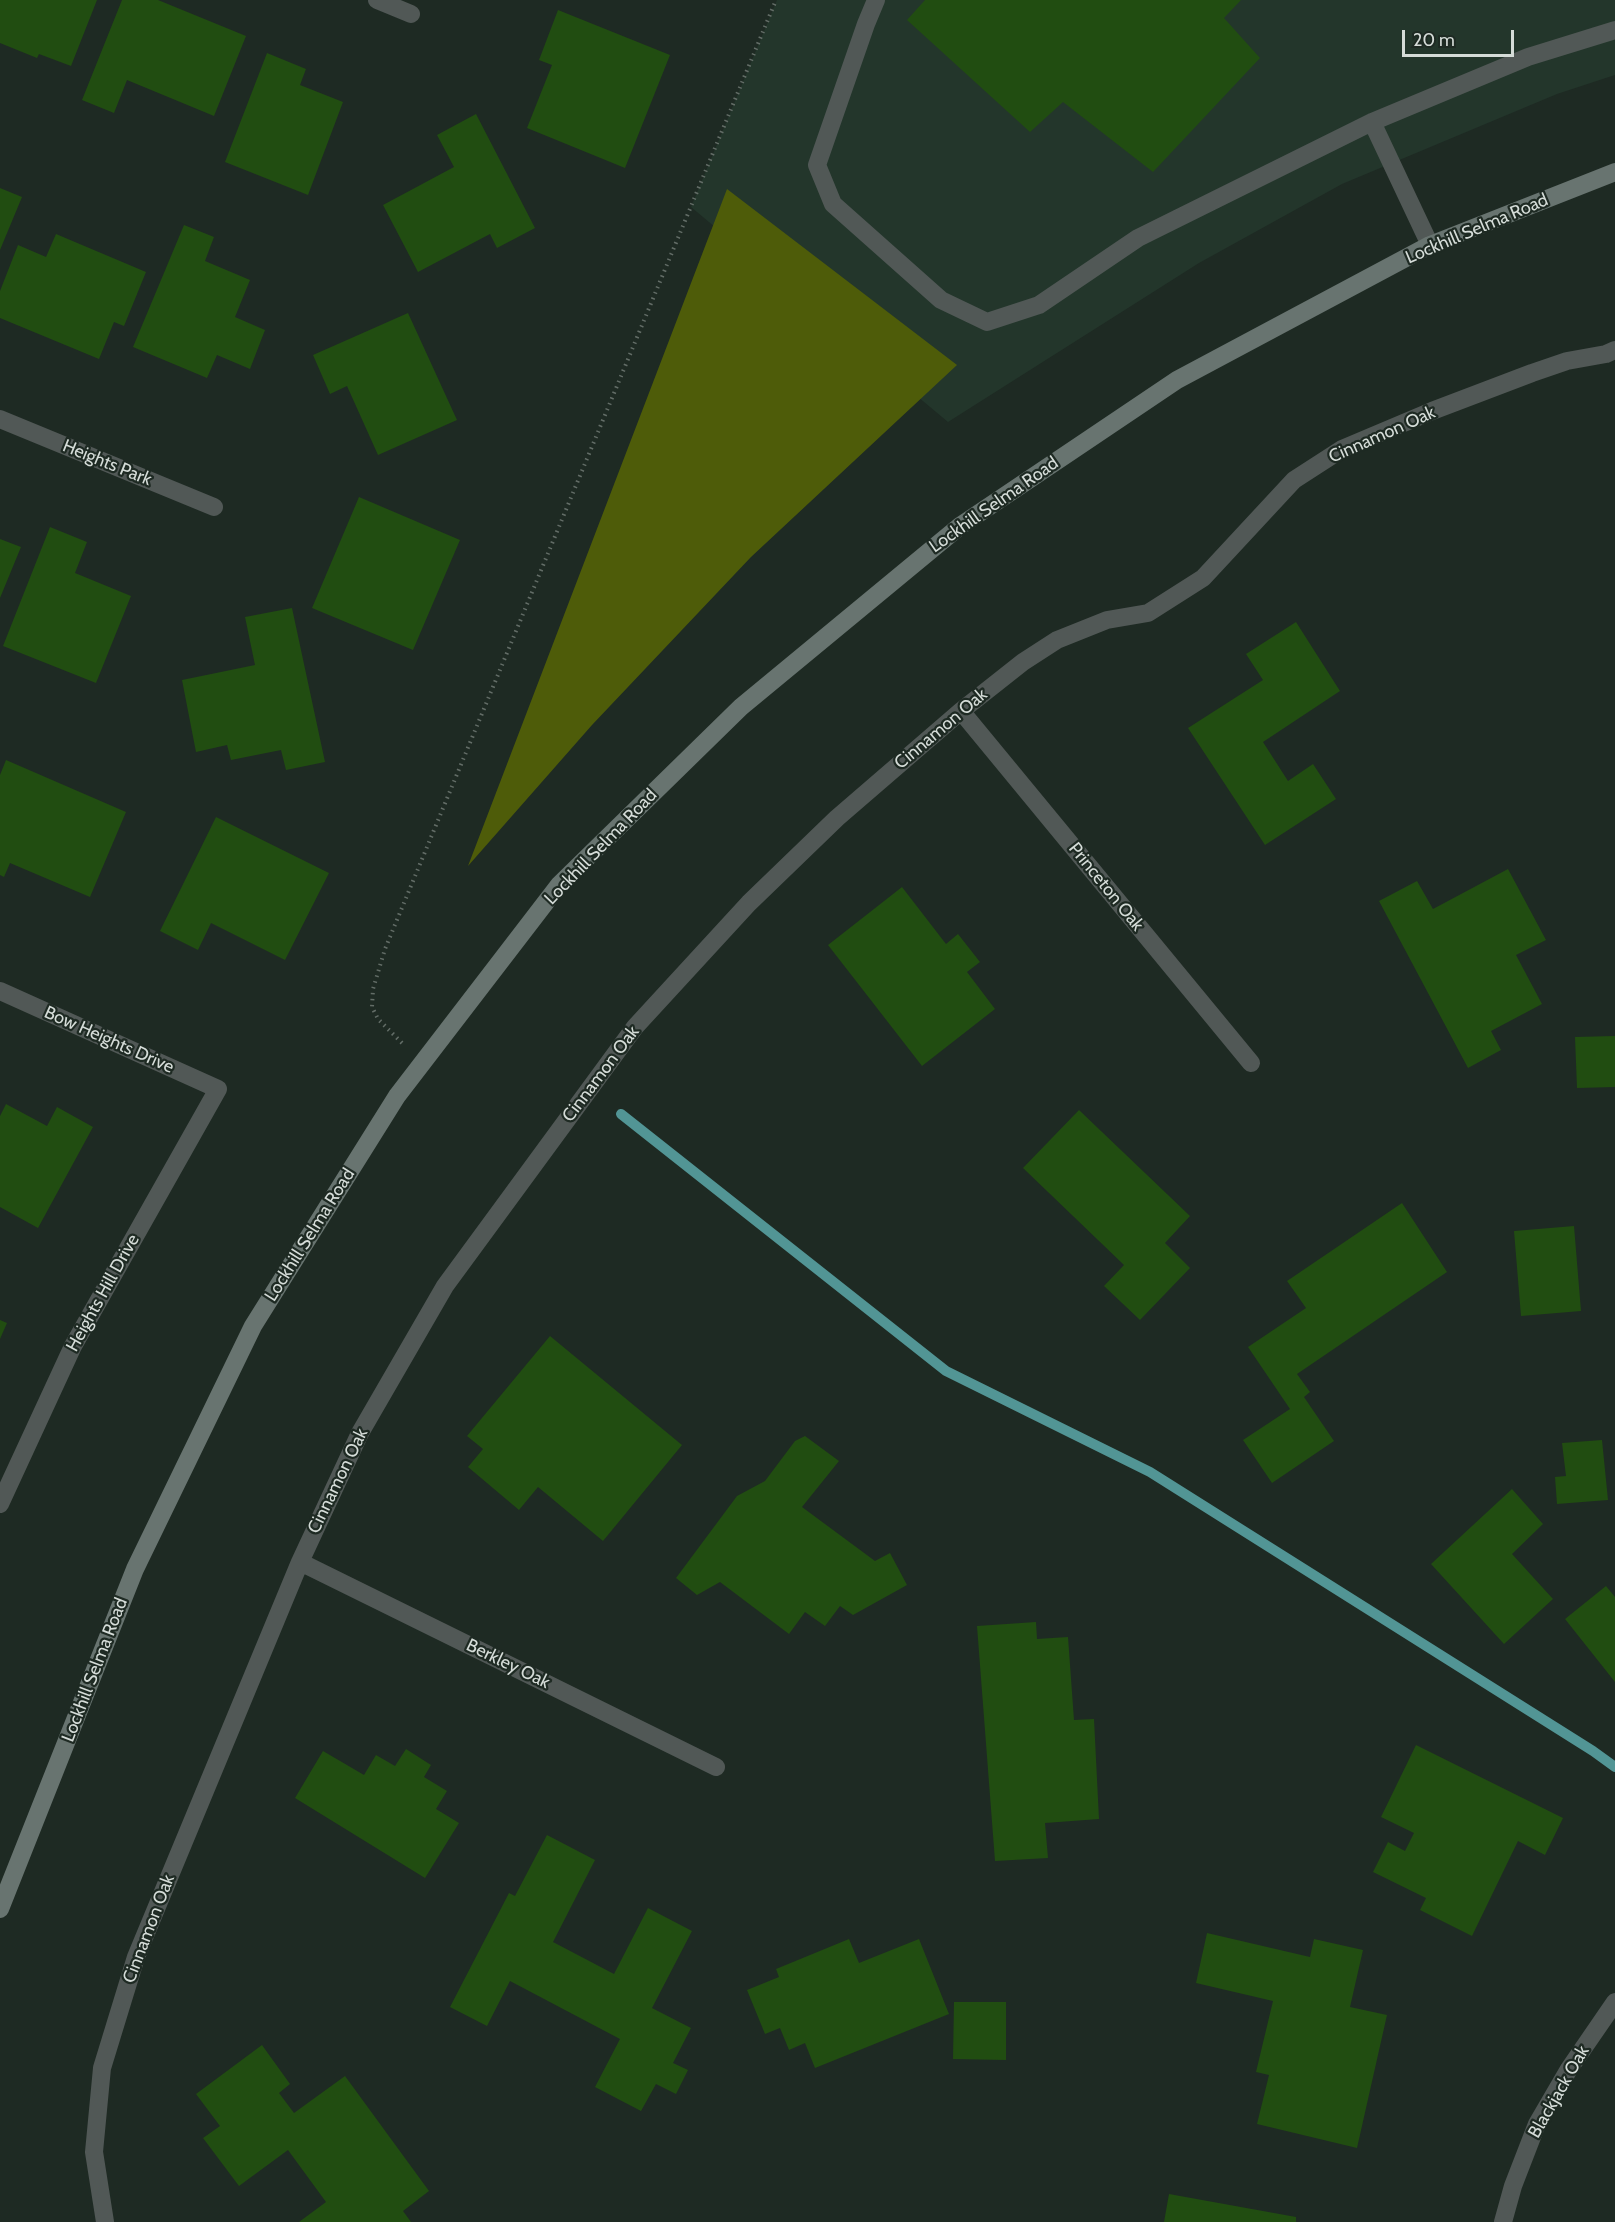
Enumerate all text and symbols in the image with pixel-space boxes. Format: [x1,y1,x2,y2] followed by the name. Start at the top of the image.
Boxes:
[1405,18,1518,56] scale bar
[1413,29,1455,51] text: 20 m
[1403,189,1551,269] street label: Lockhill Selma Road
[1325,402,1439,468] street label: Cinnamon Oak
[59,435,155,491] street label: Heights Park
[925,452,1063,558] street label: Lockhill Selma Road
[890,684,992,774] street label: Cinnamon Oak
[540,785,662,909] street label: Lockhill Selma Road
[1064,838,1148,936] street label: Princeton Oak
[41,1002,177,1078] street label: Bow Heights Drive
[558,1022,644,1126] street label: Cinnamon Oak
[260,1165,360,1305] street label: Lockhill Selma Road
[62,1231,144,1355] street label: Heights Hill Drive
[303,1425,373,1537] street label: Cinnamon Oak
[58,1595,132,1745] street label: Lockhill Selma Road
[463,1634,553,1694] street label: Berkley Oak
[118,1872,180,1986] street label: Cinnamon Oak
[1524,2042,1594,2142] street label: Blackjack Oak

